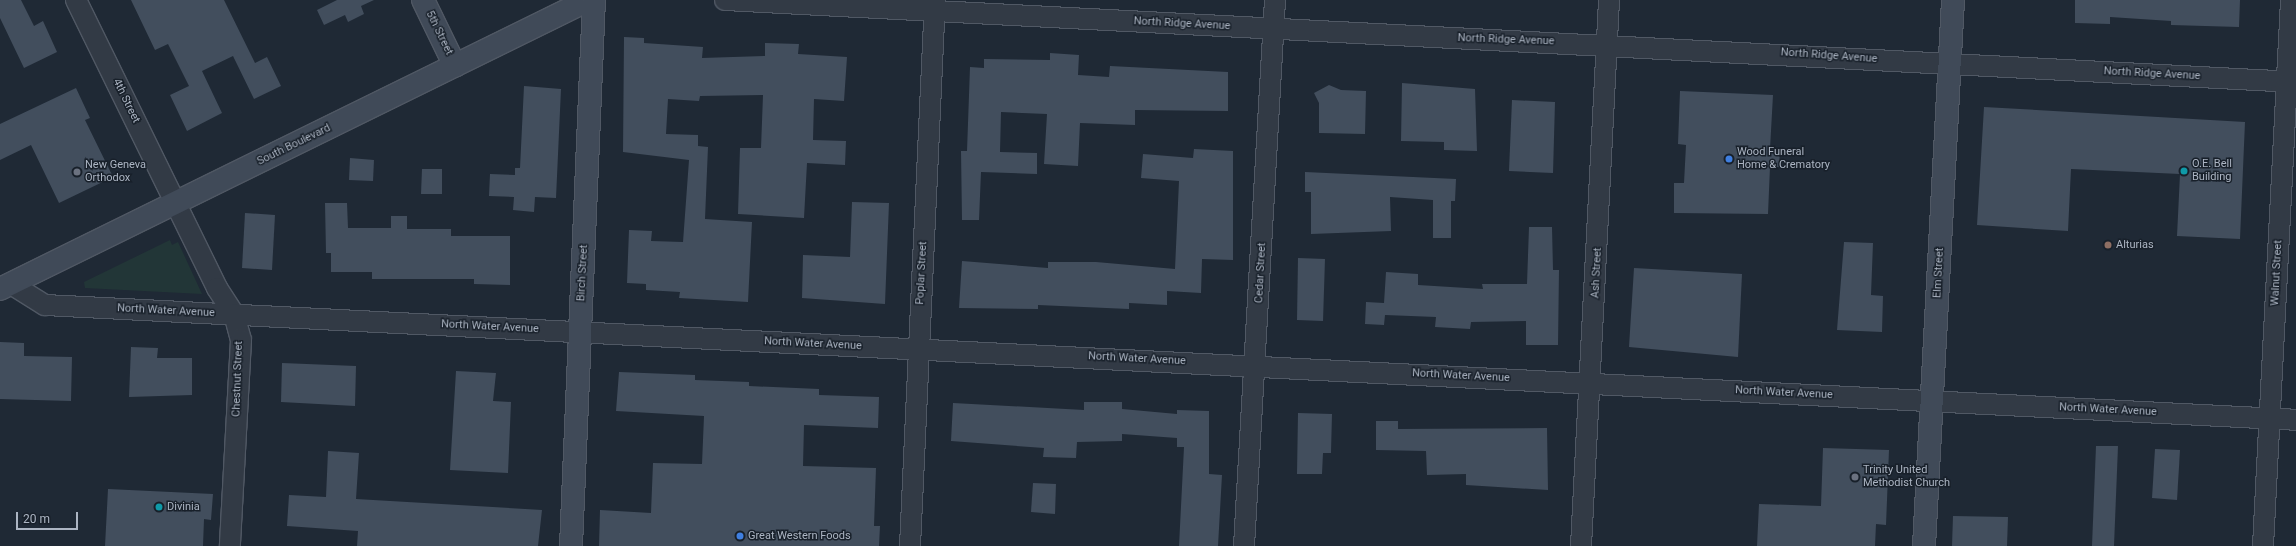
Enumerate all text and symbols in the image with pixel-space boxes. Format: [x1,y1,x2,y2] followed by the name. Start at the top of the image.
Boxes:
[423,9,455,57] street label: 5th Street
[1133,15,1231,33] street label: North Ridge Avenue
[1457,32,1555,48] street label: North Ridge Avenue
[1780,46,1878,66] street label: North Ridge Avenue
[2103,65,2201,83] street label: North Ridge Avenue
[110,77,142,125] street label: 4th Street
[255,122,333,168] street label: South Boulevard
[1737,146,1830,172] place label: Wood Funeral Home & Crematory
[1724,154,1734,164] marker: Wood Funeral Home & Crematory
[2192,158,2232,184] place label: O.E. Bell Building
[85,159,146,185] place label: New Geneva Orthodox
[2179,166,2189,176] marker: O.E. Bell Building
[72,167,82,177] marker: New Geneva Orthodox
[2116,238,2154,252] place label: Alturias
[2103,240,2113,250] marker: Alturias
[2269,240,2285,306] street label: Walnut Street
[914,241,930,305] street label: Poplar Street
[1253,242,1269,304] street label: Cedar Street
[575,244,591,302] street label: Birch Street
[1589,247,1605,299] street label: Ash Street
[1931,248,1947,298] street label: Elm Street
[117,302,215,320] street label: North Water Avenue
[441,318,539,336] street label: North Water Avenue
[764,335,862,353] street label: North Water Avenue
[230,341,246,417] street label: Chestnut Street
[1088,350,1186,368] street label: North Water Avenue
[1412,367,1510,385] street label: North Water Avenue
[1735,384,1833,402] street label: North Water Avenue
[2059,401,2157,419] street label: North Water Avenue
[1863,464,1950,490] place label: Trinity United Methodist Church
[1850,472,1860,482] marker: Trinity United Methodist Church
[167,500,200,514] place label: Divinia
[154,502,164,512] marker: Divinia
[18,504,80,530] scale bar
[23,512,50,526] text: 20 m
[748,529,851,543] place label: Great Western Foods
[735,531,745,541] marker: Great Western Foods

